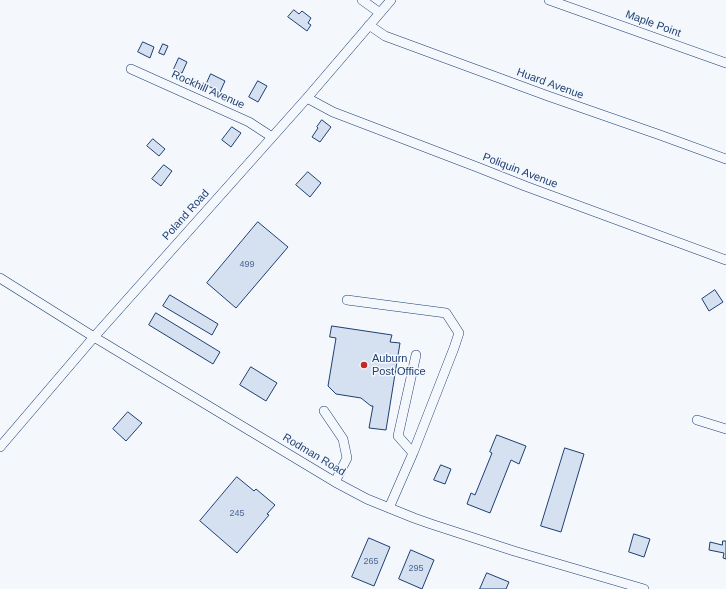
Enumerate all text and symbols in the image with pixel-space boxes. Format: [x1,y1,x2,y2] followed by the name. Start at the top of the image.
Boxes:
[623,8,683,40] street label: Maple Point
[515,66,585,102] street label: Huard Avenue
[169,68,247,112] street label: Rockhill Avenue
[481,151,559,191] street label: Poliquin Avenue
[160,187,212,243] street label: Poland Road
[239,260,255,270] house number: 499
[372,352,426,378] place label: Auburn Post Office
[359,360,369,370] marker: Auburn Post Office
[280,431,348,479] street label: Rodman Road
[229,509,245,519] house number: 245
[363,557,379,567] house number: 265
[408,564,424,574] house number: 295

